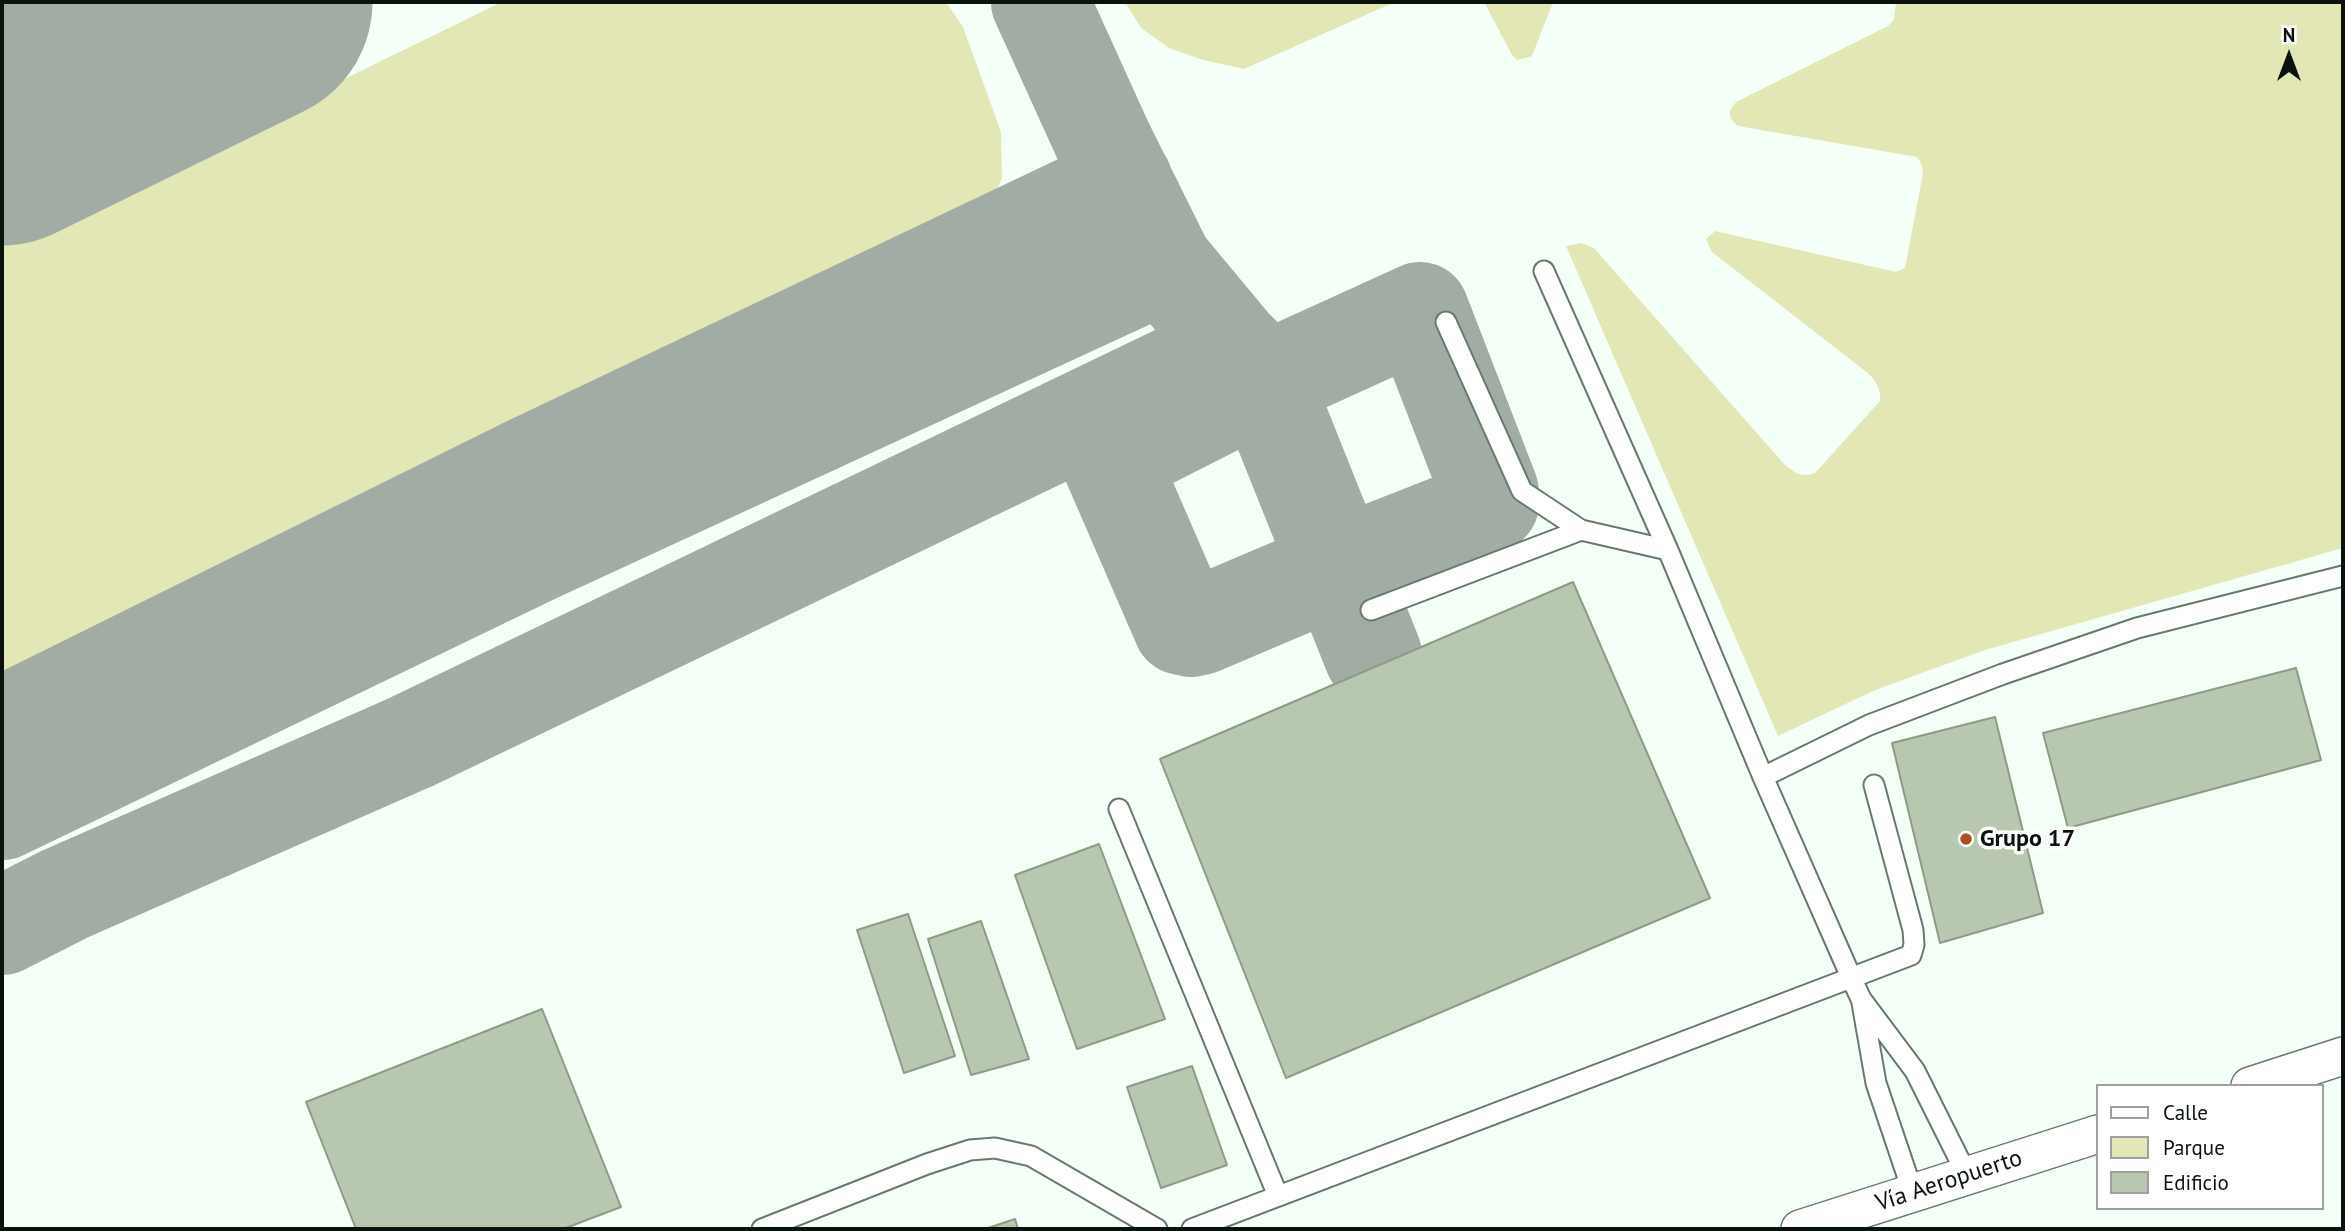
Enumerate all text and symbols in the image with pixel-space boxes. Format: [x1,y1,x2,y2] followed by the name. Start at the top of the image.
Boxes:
[2254,21,2324,91] north arrow
[2283,23,2295,47] text: N
[1980,825,2075,853] place label: Grupo 17
[1958,831,1974,847] marker: Grupo 17
[2096,1084,2324,1210] legend
[2163,1099,2208,1126] text: Calle
[2163,1134,2225,1161] text: Parque
[1872,1144,2026,1218] street label: Vía Aeropuerto
[2163,1169,2229,1196] text: Edificio

